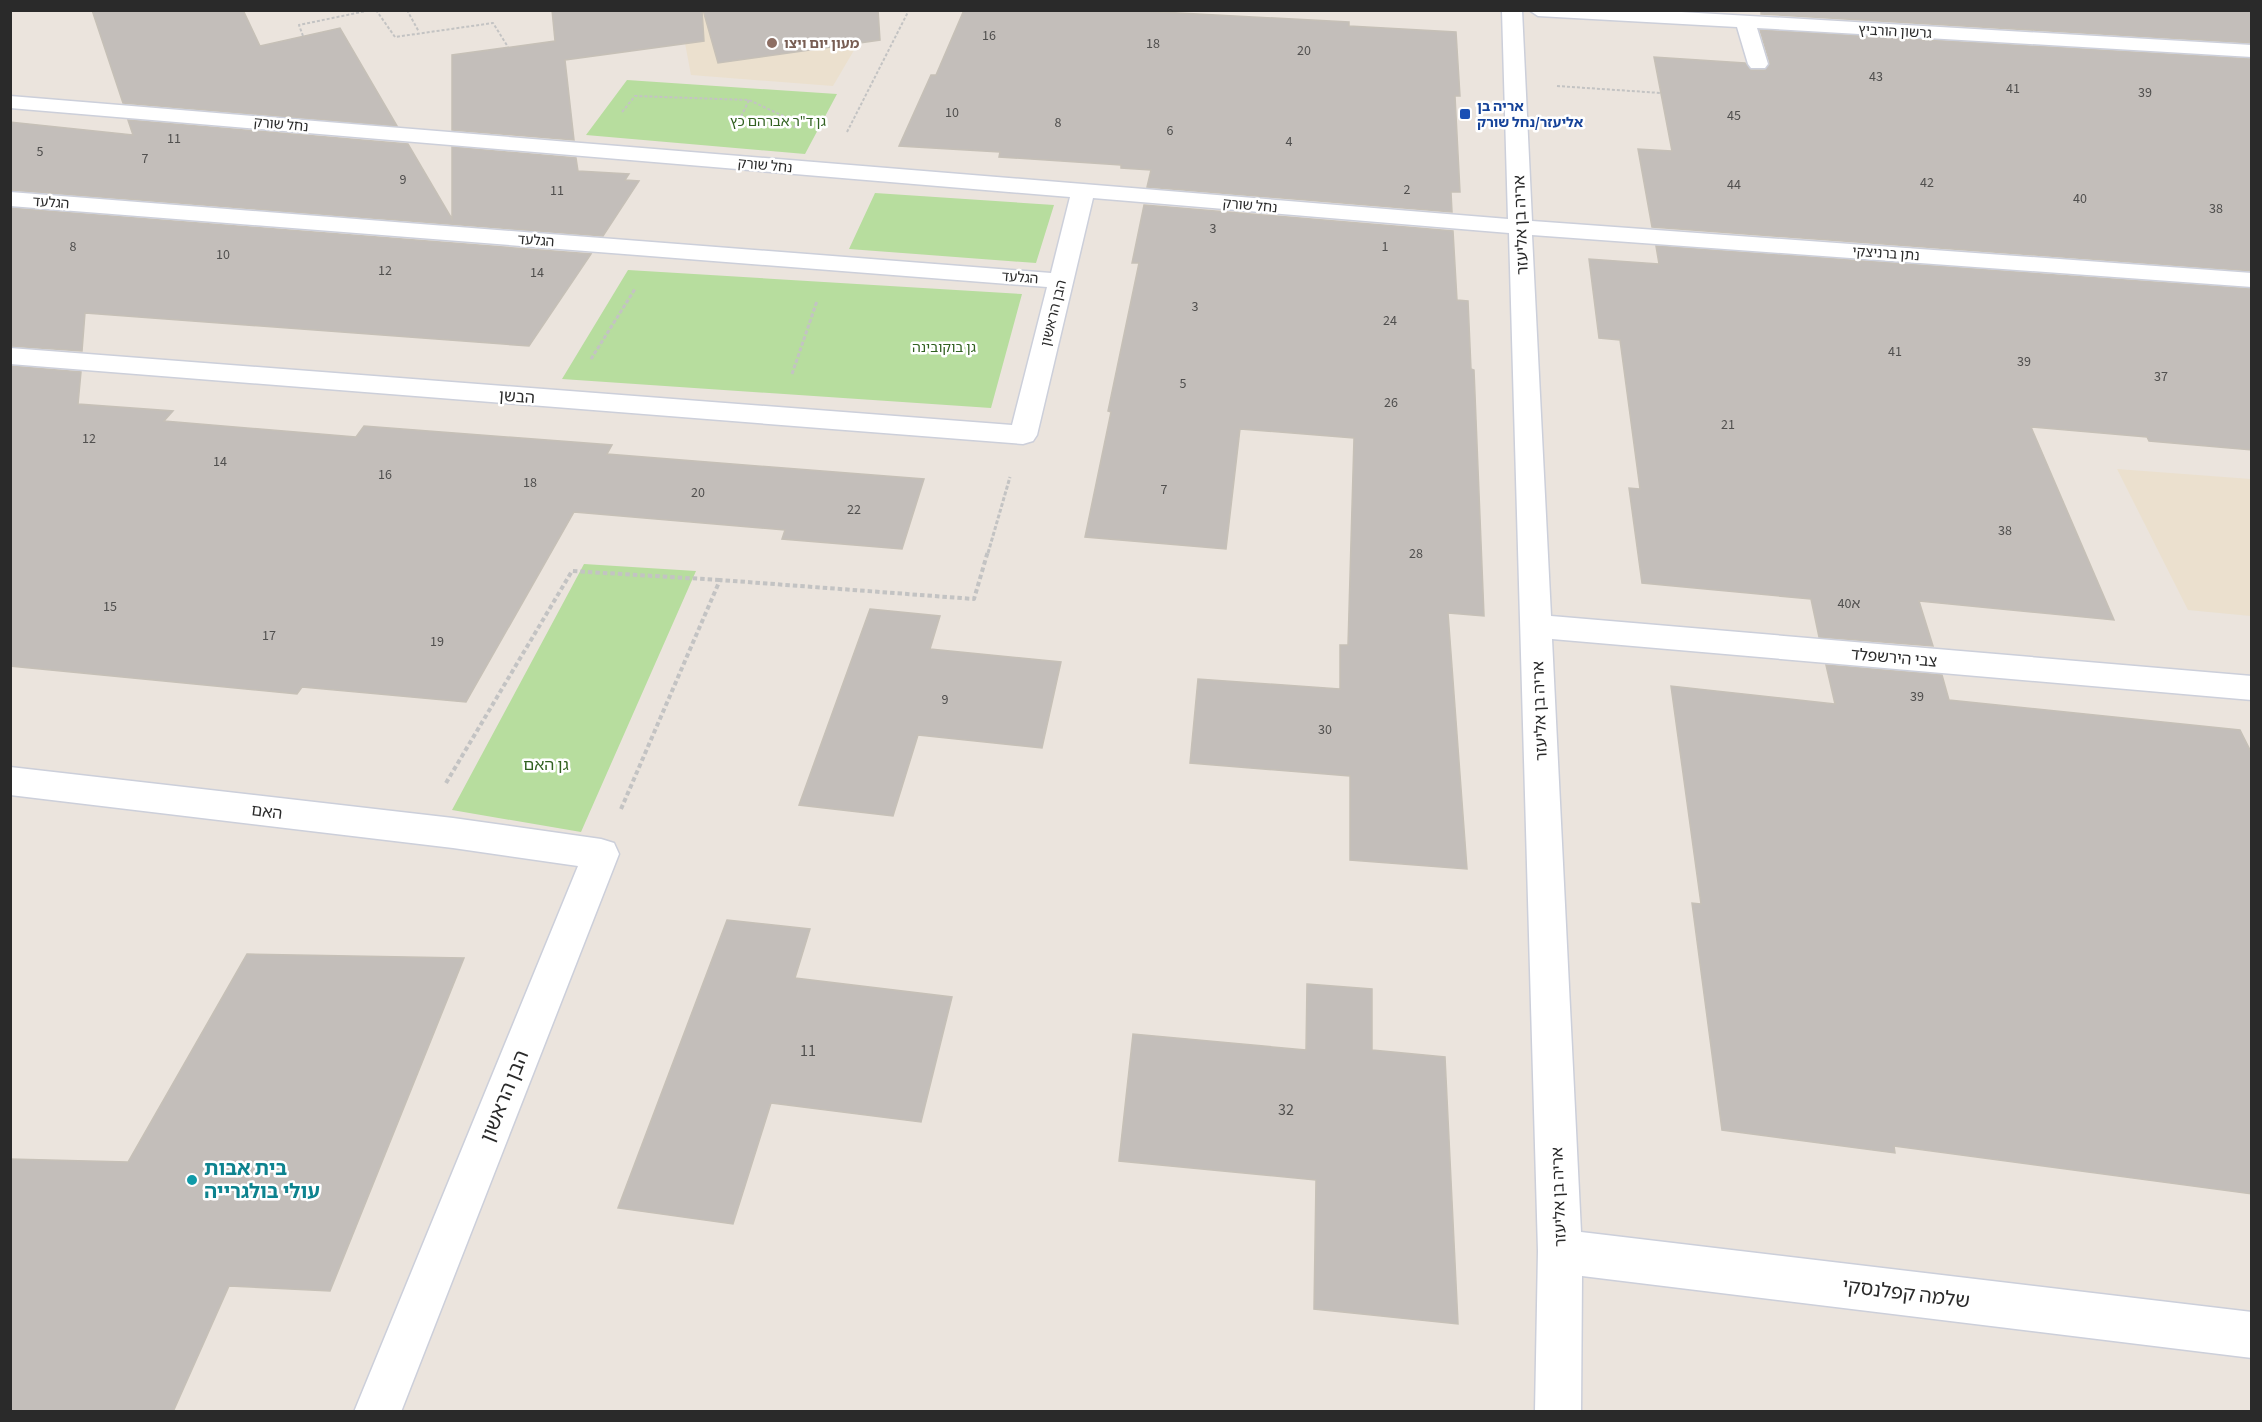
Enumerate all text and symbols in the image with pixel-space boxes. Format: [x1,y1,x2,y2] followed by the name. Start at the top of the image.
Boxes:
[1858,20,1932,44] street label: גרשון הורביץ
[982,26,996,46] house number: 16
[784,34,860,54] place label: מעון יום ויצו
[1146,34,1160,54] house number: 18
[765,36,779,50] marker: מעון יום ויצו
[1297,41,1311,61] house number: 20
[1869,67,1883,87] house number: 43
[2006,79,2020,99] house number: 41
[2138,83,2152,103] house number: 39
[1477,97,1584,133] place label: אריה בן אליעזר/נחל שורק
[945,103,959,123] house number: 10
[1727,106,1741,126] house number: 45
[1458,107,1472,121] marker: אריה בן אליעזר/נחל שורק
[730,112,826,132] park label: גן ד"ר אברהם כץ
[253,113,309,137] street label: נחל שורק
[1055,113,1062,133] house number: 8
[1167,121,1174,141] house number: 6
[167,129,181,149] house number: 11
[1286,132,1293,152] house number: 4
[37,142,44,162] house number: 5
[142,149,149,169] house number: 7
[737,154,793,178] street label: נחל שורק
[400,170,407,190] house number: 9
[1920,173,1934,193] house number: 42
[1508,175,1534,275] street label: אריה בן אליעזר
[1727,175,1741,195] house number: 44
[1404,180,1411,200] house number: 2
[550,181,564,201] house number: 11
[2073,189,2087,209] house number: 40
[32,192,70,214] street label: הגלעד
[1222,194,1278,218] street label: נחל שורק
[2209,199,2223,219] house number: 38
[1210,219,1217,239] house number: 3
[517,230,555,252] street label: הגלעד
[70,237,77,257] house number: 8
[1382,237,1389,257] house number: 1
[1852,242,1920,266] street label: נתן ברניצקי
[216,245,230,265] house number: 10
[378,261,392,281] house number: 12
[530,263,544,283] house number: 14
[1001,267,1039,289] street label: הגלעד
[1036,278,1072,349] street label: הבן הראשון
[1192,297,1199,317] house number: 3
[1383,311,1397,331] house number: 24
[912,338,976,358] park label: גן בוקובינה
[1888,342,1902,362] house number: 41
[2017,352,2031,372] house number: 39
[2154,367,2168,387] house number: 37
[1180,374,1187,394] house number: 5
[498,385,536,409] street label: הבשן
[1384,393,1398,413] house number: 26
[1721,415,1735,435] house number: 21
[82,429,96,449] house number: 12
[213,452,227,472] house number: 14
[378,465,392,485] house number: 16
[523,473,537,493] house number: 18
[1161,480,1168,500] house number: 7
[691,483,705,503] house number: 20
[847,500,861,520] house number: 22
[1998,521,2012,541] house number: 38
[1409,544,1423,564] house number: 28
[1838,594,1861,614] house number: 40א
[103,597,117,617] house number: 15
[262,626,276,646] house number: 17
[430,632,444,652] house number: 19
[1850,643,1938,673] street label: צבי הירשפלד
[1527,661,1553,761] street label: אריה בן אליעזר
[1910,687,1924,707] house number: 39
[942,690,949,710] house number: 9
[1318,720,1332,740] house number: 30
[523,754,569,776] park label: גן האם
[250,799,284,825] street label: האם
[800,1040,816,1062] house number: 11
[474,1046,536,1147] street label: הבן הראשון
[1278,1099,1294,1121] house number: 32
[1546,1147,1572,1247] street label: אריה בן אליעזר
[204,1155,320,1206] place label: בית אבות עולי בולגרייה
[185,1173,199,1187] marker: בית אבות עולי בולגרייה
[1840,1272,1971,1316] street label: שלמה קפלנסקי

